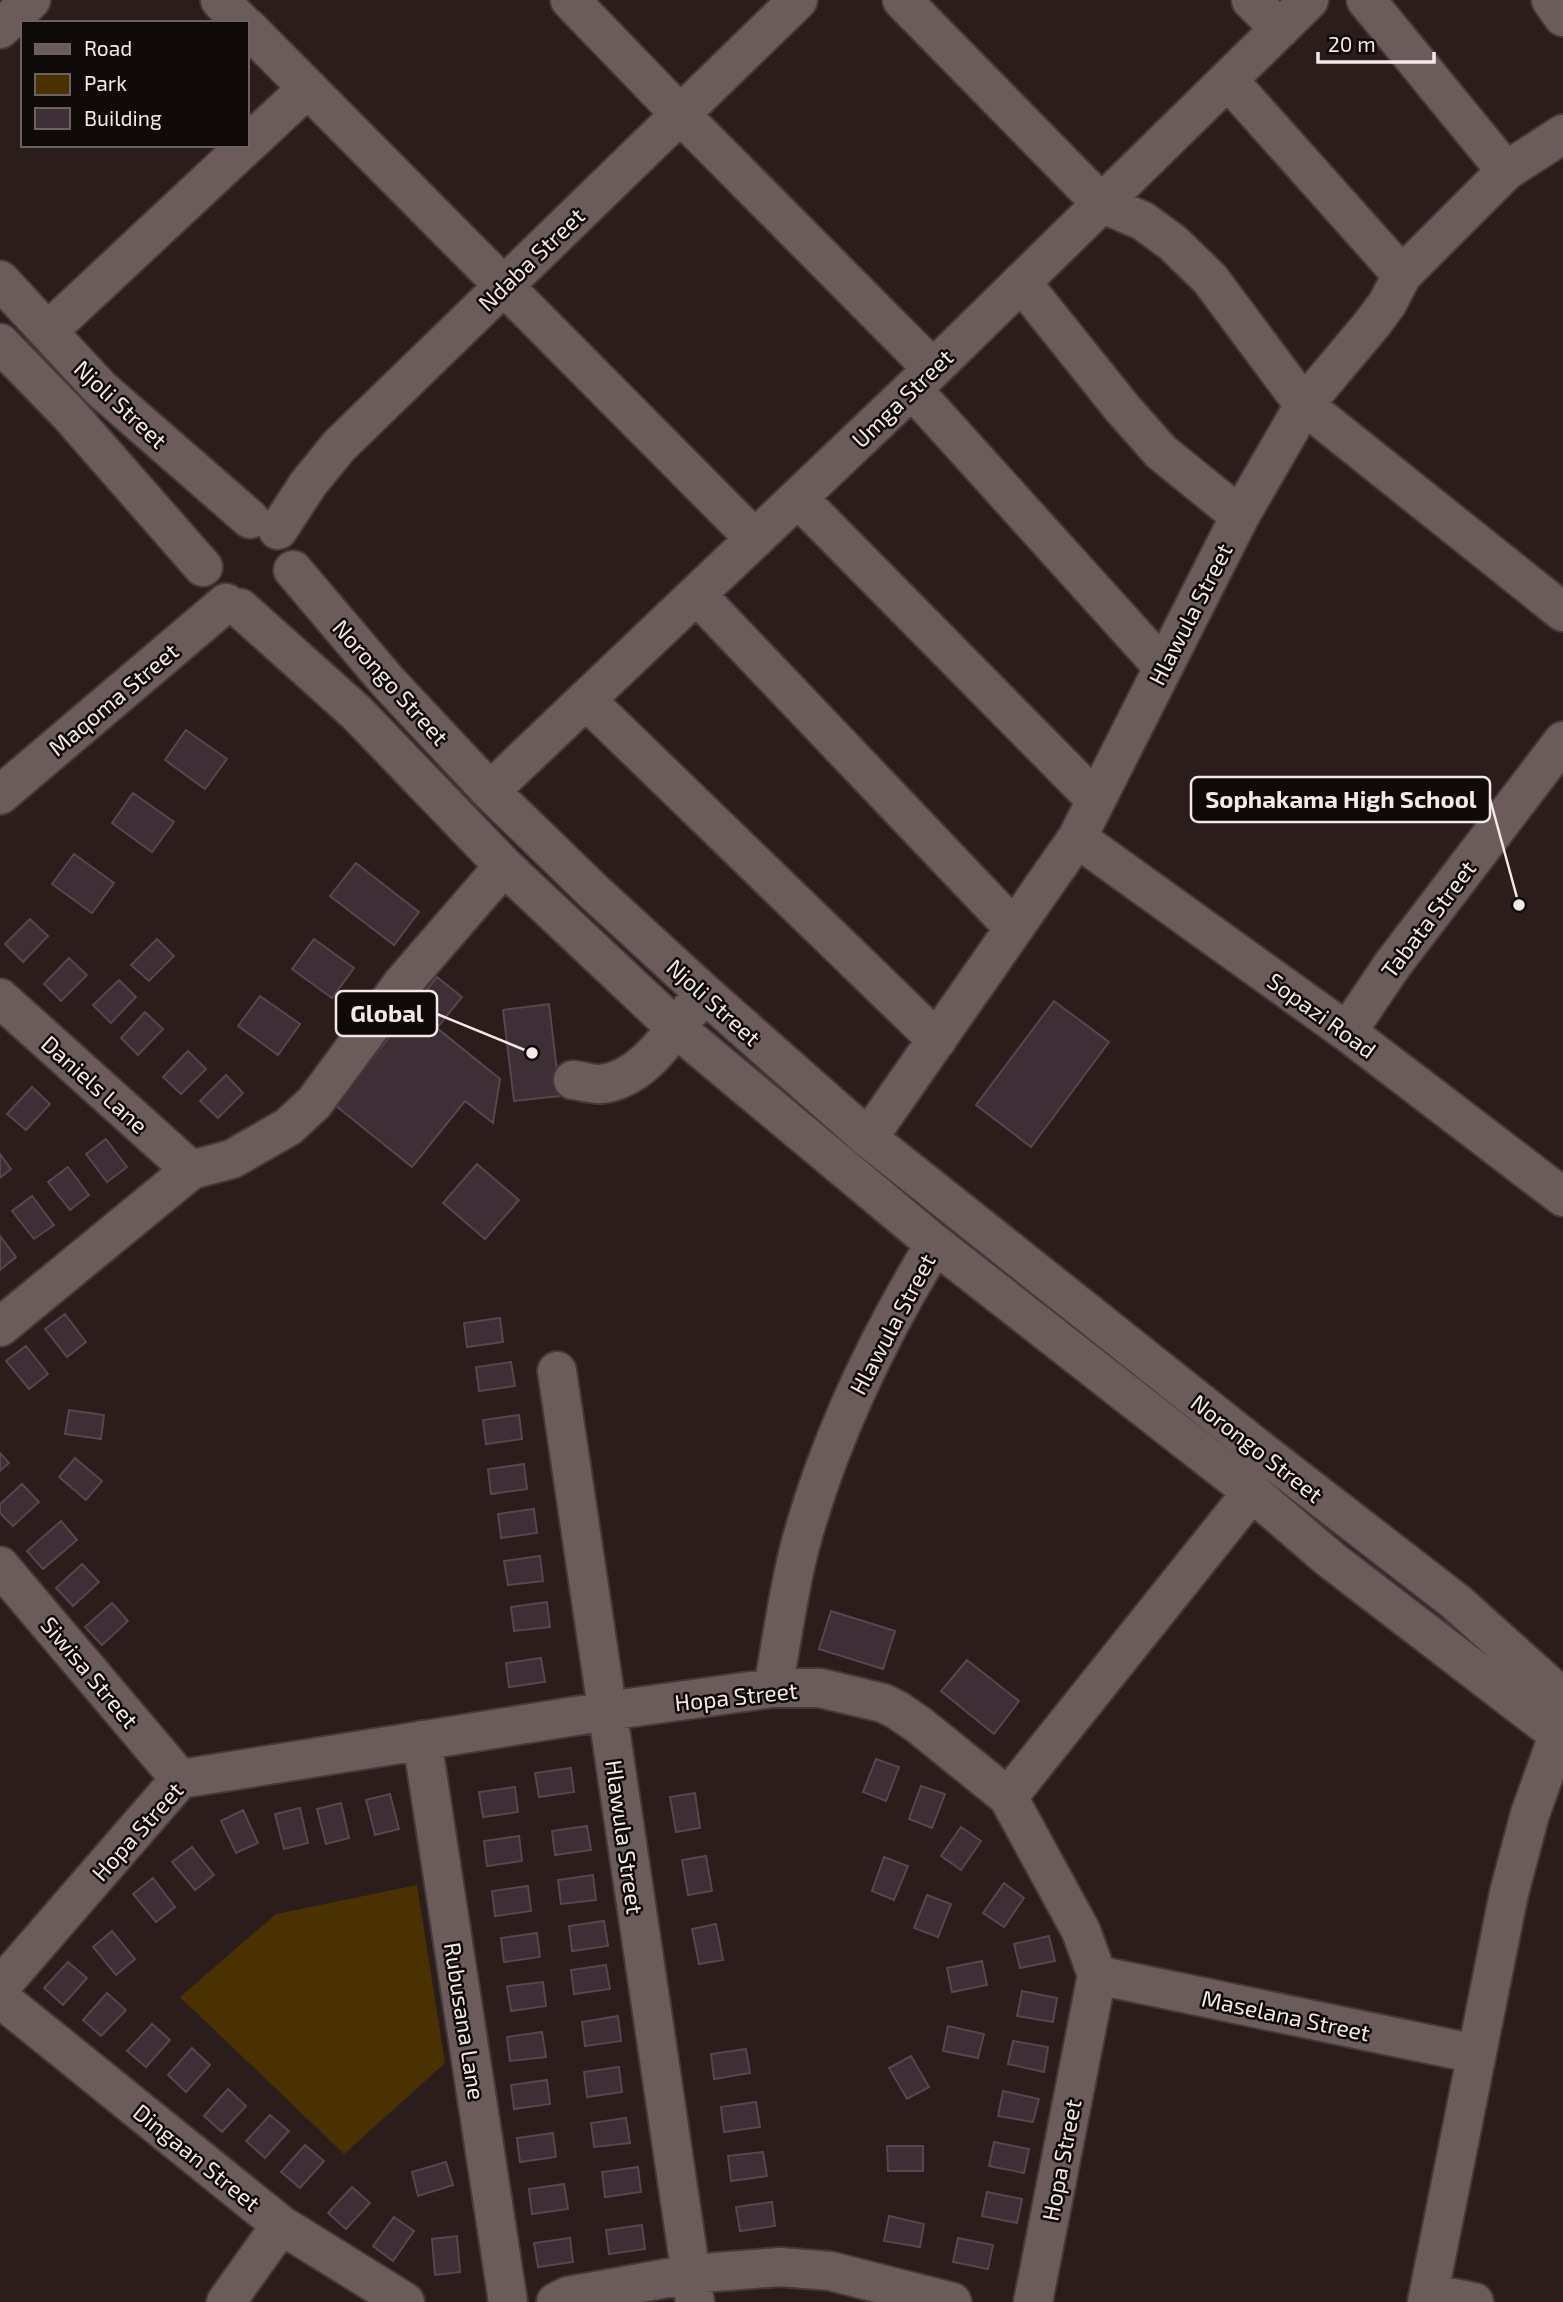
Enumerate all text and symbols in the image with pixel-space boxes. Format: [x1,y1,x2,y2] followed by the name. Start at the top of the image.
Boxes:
[21,21,248,147] legend
[1318,21,1434,65] scale bar
[1328,31,1376,56] text: 20 m
[84,35,132,60] text: Road
[84,70,127,95] text: Park
[84,105,162,130] text: Building
[472,201,590,317] street label: Ndaba Street
[846,343,959,453] street label: Umga Street
[69,354,173,454] street label: Njoli Street
[1142,538,1238,690] street label: Hlawula Street
[327,613,455,751] street label: Norongo Street
[42,636,184,761] street label: Maqoma Street
[1191,777,1490,822] callout: Sophakama High School
[1205,784,1477,813] text: Sophakama High School
[1375,854,1481,983] street label: Tabata Street
[661,953,767,1052] street label: Njoli Street
[1262,966,1382,1064] street label: Sopazi Road
[336,991,437,1036] callout: Global
[350,998,424,1027] text: Global
[36,1029,154,1139] street label: Daniels Lane
[843,1249,941,1399] street label: Hlawula Street
[1186,1388,1329,1508] street label: Norongo Street
[35,1611,145,1734] street label: Siwisa Street
[673,1676,799,1716] street label: Hopa Street
[600,1758,650,1916] street label: Hlawula Street
[85,1776,189,1886] street label: Hopa Street
[439,1940,491,2102] street label: Rubusana Lane
[1199,1983,1373,2047] street label: Maselana Street
[128,2097,266,2217] street label: Dingaan Street
[1035,2097,1087,2223] street label: Hopa Street

